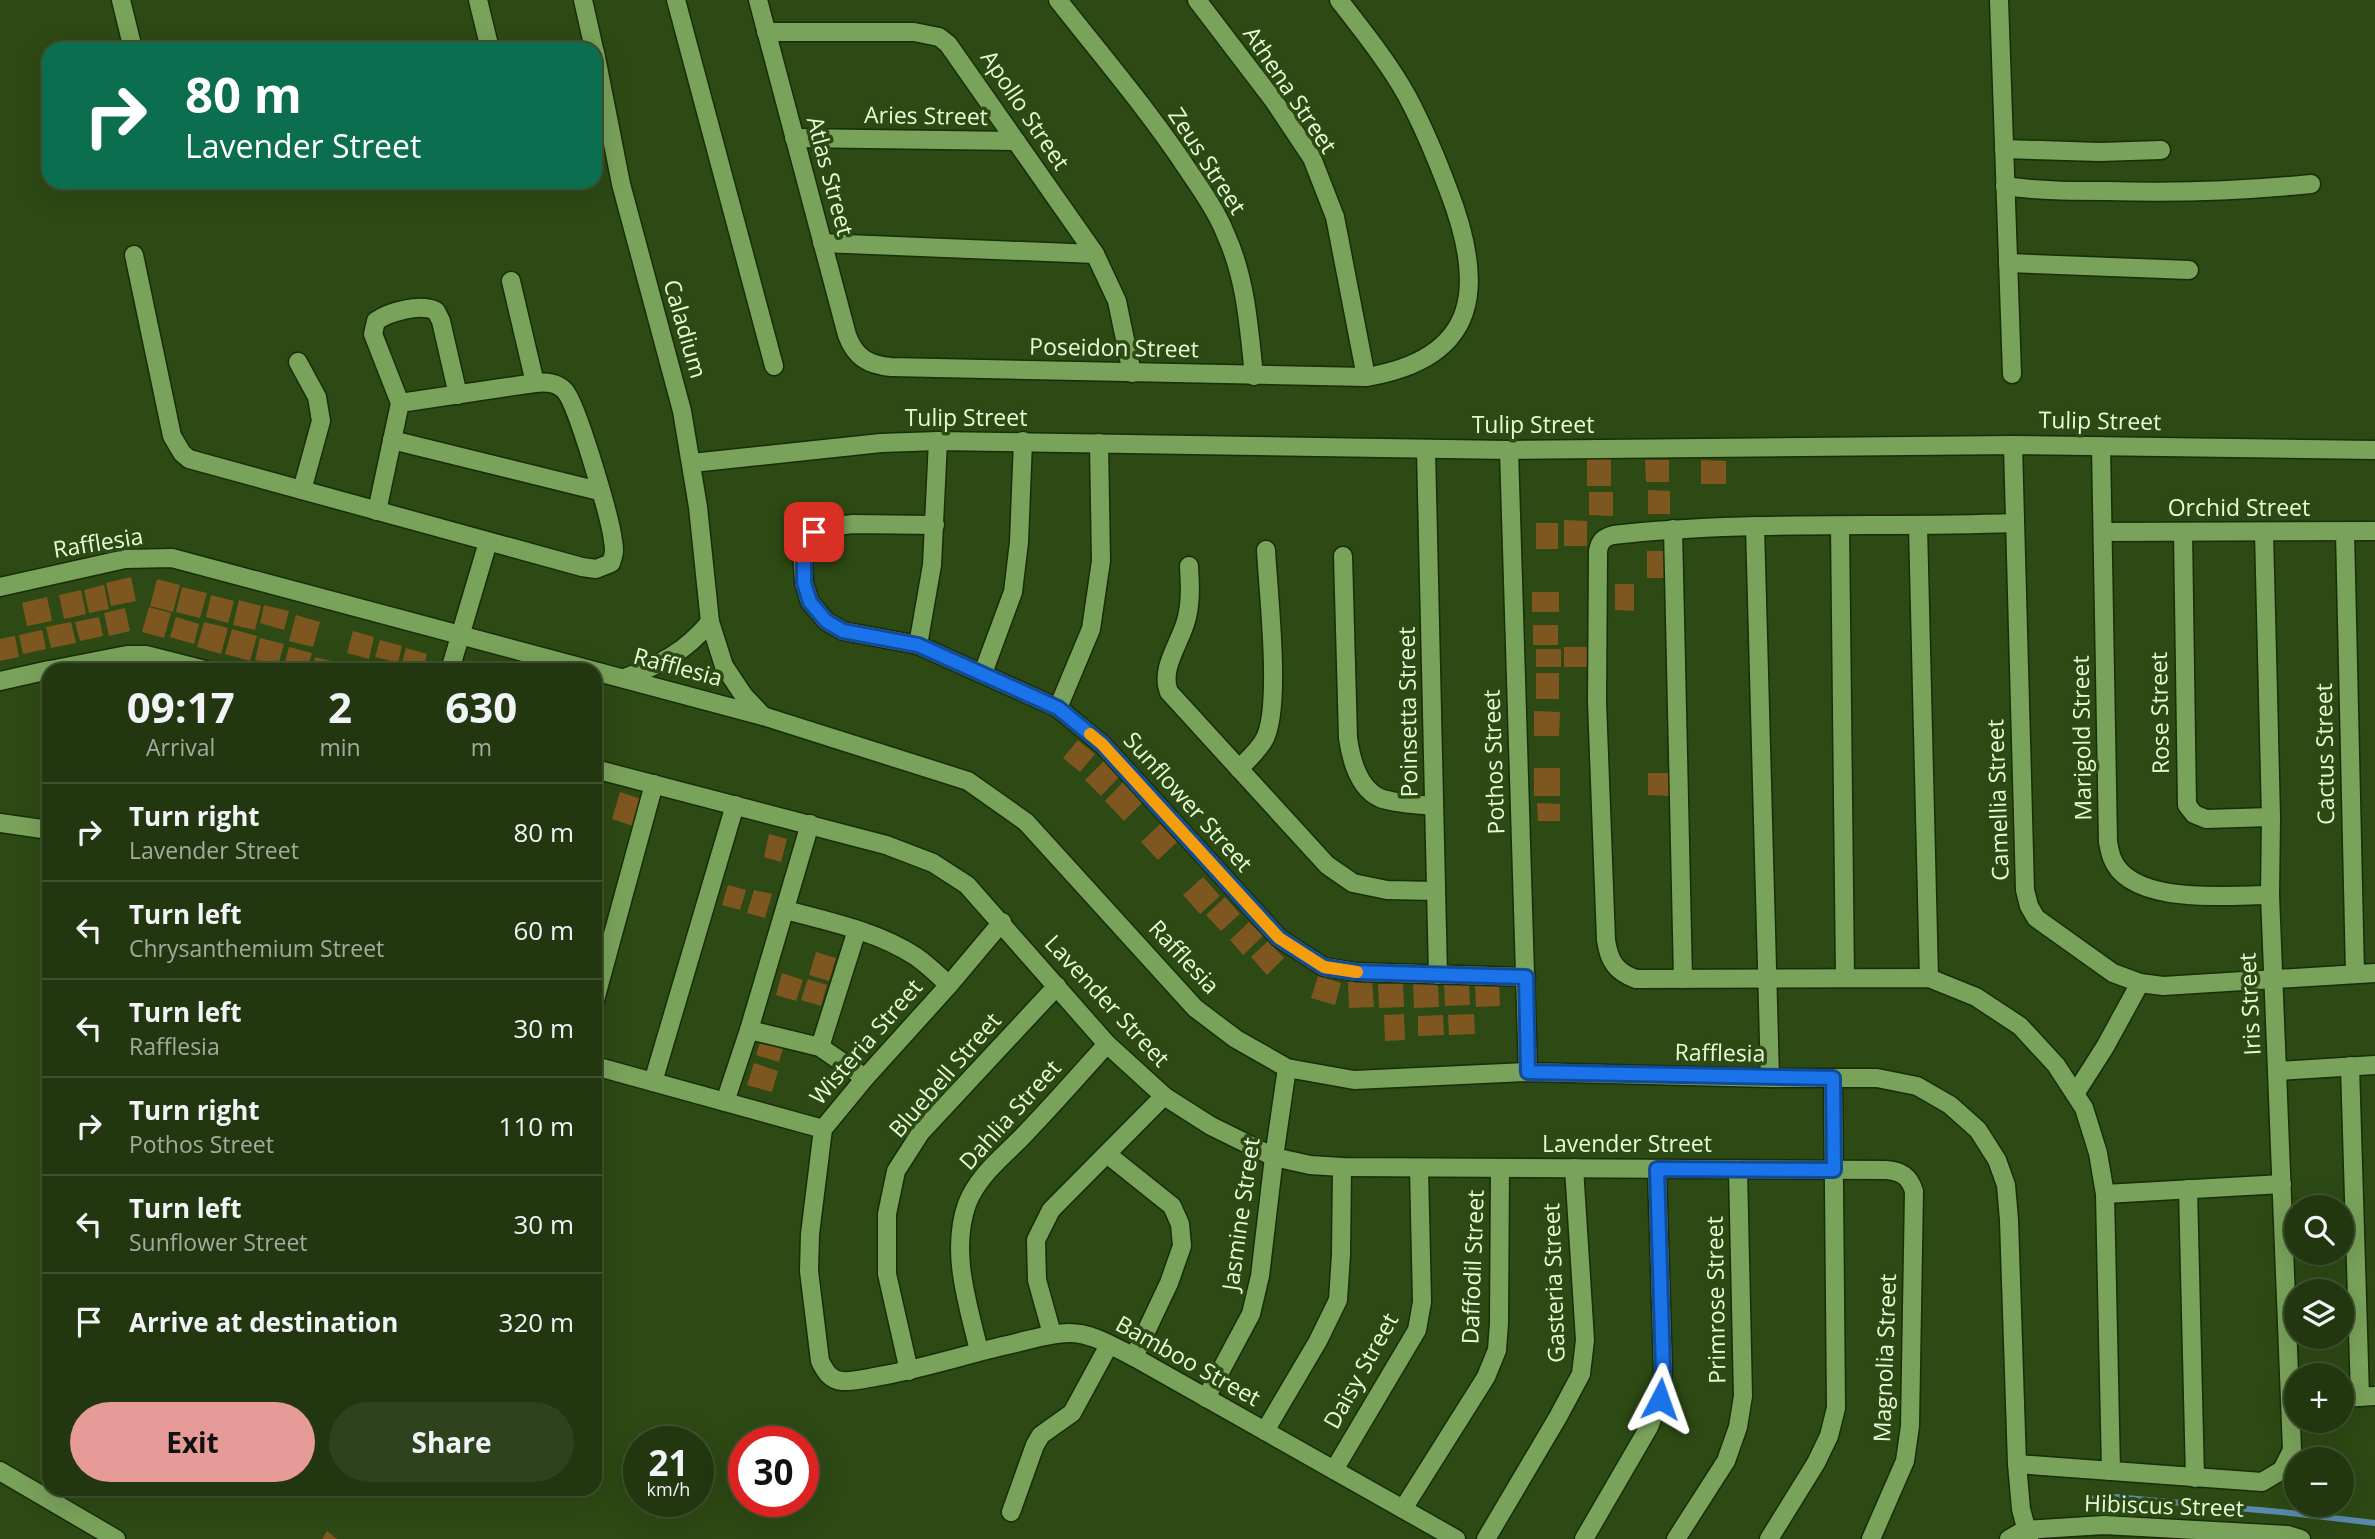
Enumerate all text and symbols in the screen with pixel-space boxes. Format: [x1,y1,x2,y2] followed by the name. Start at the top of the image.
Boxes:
[1236,20,1345,159] street label: Athena Street
[974,43,1078,176] street label: Apollo Street
[185,61,302,127] text: 80 m
[70,70,161,161] icon: right
[864,98,988,132] street label: Aries Street
[1161,101,1254,220] street label: Zeus Street
[800,112,862,239] street label: Atlas Street
[185,124,421,167] text: Lavender Street
[657,276,715,382] street label: Caladium
[1029,330,1199,364] street label: Poseidon Street
[905,401,1027,433] street label: Tulip Street
[2038,403,2162,437] street label: Tulip Street
[1472,408,1594,440] street label: Tulip Street
[2168,491,2310,523] street label: Orchid Street
[784,502,844,562] pin
[795,513,833,551] icon: arrive
[51,519,145,565] street label: Rafflesia
[1390,626,1424,798] street label: Poinsetta Street
[630,639,726,693] street label: Rafflesia
[2142,652,2176,774] street label: Rose Street
[2064,655,2098,821] street label: Marigold Street
[127,678,235,735] text: 09:17
[328,678,352,735] text: 2
[445,678,517,735] text: 630
[2307,683,2341,825] street label: Cactus Street
[1474,689,1512,835] street label: Pothos Street
[1978,719,2016,881] street label: Camellia Street
[1117,724,1260,878] street label: Sunflower Street
[146,731,215,763] text: Arrival
[319,731,361,763] text: min
[471,731,492,763] text: m
[129,798,260,834] text: Turn right
[70,813,108,851] icon: right
[513,814,574,850] text: 80 m
[129,834,299,866] text: Lavender Street
[129,896,241,932] text: Turn left
[70,911,108,949] icon: left
[513,912,574,948] text: 60 m
[1142,912,1227,1000] street label: Rafflesia
[1038,927,1177,1073] street label: Lavender Street
[129,932,384,964] text: Chrysanthemium Street
[2230,952,2268,1056] street label: Iris Street
[802,971,929,1111] street label: Wisteria Street
[129,994,241,1030] text: Turn left
[881,1005,1008,1144] street label: Bluebell Street
[70,1009,108,1047] icon: left
[513,1010,574,1046] text: 30 m
[129,1030,220,1062] text: Rafflesia
[1674,1035,1766,1069] street label: Rafflesia
[951,1052,1067,1176] street label: Dahlia Street
[129,1092,260,1128] text: Turn right
[70,1107,108,1145] icon: right
[499,1108,574,1144] text: 110 m
[1542,1127,1712,1159] street label: Lavender Street
[129,1128,274,1160] text: Pothos Street
[1213,1135,1267,1294] street label: Jasmine Street
[1453,1189,1491,1345] street label: Daffodil Street
[129,1190,241,1226] text: Turn left
[2284,1195,2354,1517] map controls
[2284,1195,2354,1265] button: search
[1534,1203,1572,1363] street label: Gasteria Street
[70,1205,108,1243] icon: left
[513,1206,574,1242] text: 30 m
[1698,1216,1732,1384] street label: Primrose Street
[129,1226,308,1258] text: Sunflower Street
[1865,1273,1903,1443] street label: Magnolia Street
[2284,1279,2354,1349] button: layers
[70,1303,108,1341] icon: arrive
[129,1304,398,1340] text: Arrive at destination
[499,1304,574,1340] text: 320 m
[1110,1307,1267,1413] street label: Bamboo Street
[1315,1307,1405,1434] street label: Daisy Street
[1623,1362,1697,1436] position arrow
[2284,1363,2354,1433] button: +
[70,1402,315,1482] button: Exit
[329,1402,574,1482] button: Share
[728,1426,819,1517] speed limit sign: 30
[648,1439,689,1486] text: 21
[2284,1447,2354,1517] button: −
[647,1477,690,1501] text: km/h
[2084,1486,2244,1524] street label: Hibiscus Street

